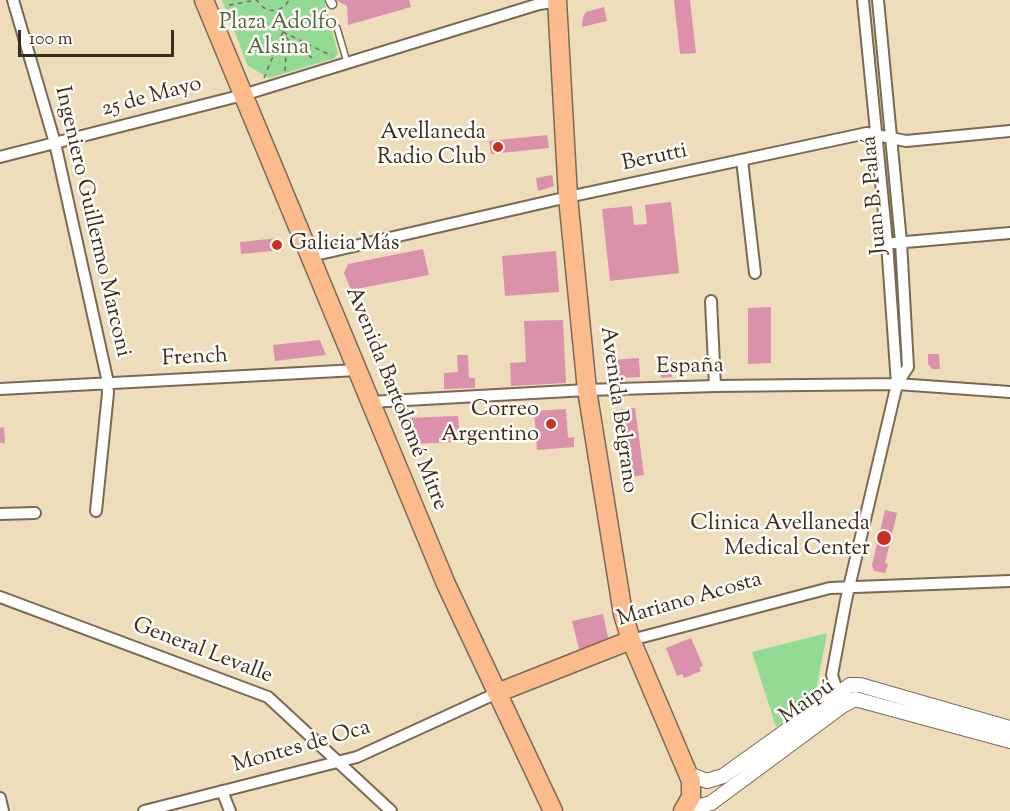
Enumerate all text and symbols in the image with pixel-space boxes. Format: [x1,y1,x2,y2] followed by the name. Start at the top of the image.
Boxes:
[219,11,337,62] park label: Plaza Adolfo Alsina
[21,18,177,56] scale bar
[29,27,73,53] text: 100 m
[99,72,205,124] street label: 25 de Mayo
[47,84,135,360] street label: Ingeniero Guillermo Marconi
[377,121,486,172] place label: Avellaneda Radio Club
[858,135,894,255] street label: Juan B. Palaá
[620,139,690,179] street label: Berutti
[491,140,505,154] marker: Avellaneda Radio Club
[289,232,399,258] place label: Galicia Más
[270,238,284,252] marker: Galicia Más
[338,283,452,515] street label: Avenida Bartolomé Mitre
[592,325,642,495] street label: Avenida Belgrano
[161,344,229,374] street label: French
[656,354,724,382] street label: España
[441,398,539,450] place label: Correo Argentino
[544,417,558,431] marker: Correo Argentino
[690,512,870,564] place label: Clinica Avellaneda Medical Center
[875,529,893,547] marker: Clinica Avellaneda Medical Center
[615,568,765,634] street label: Mariano Acosta
[128,613,276,691] street label: General Levalle
[775,675,841,731] street label: Maipú
[230,716,374,780] street label: Montes de Oca

